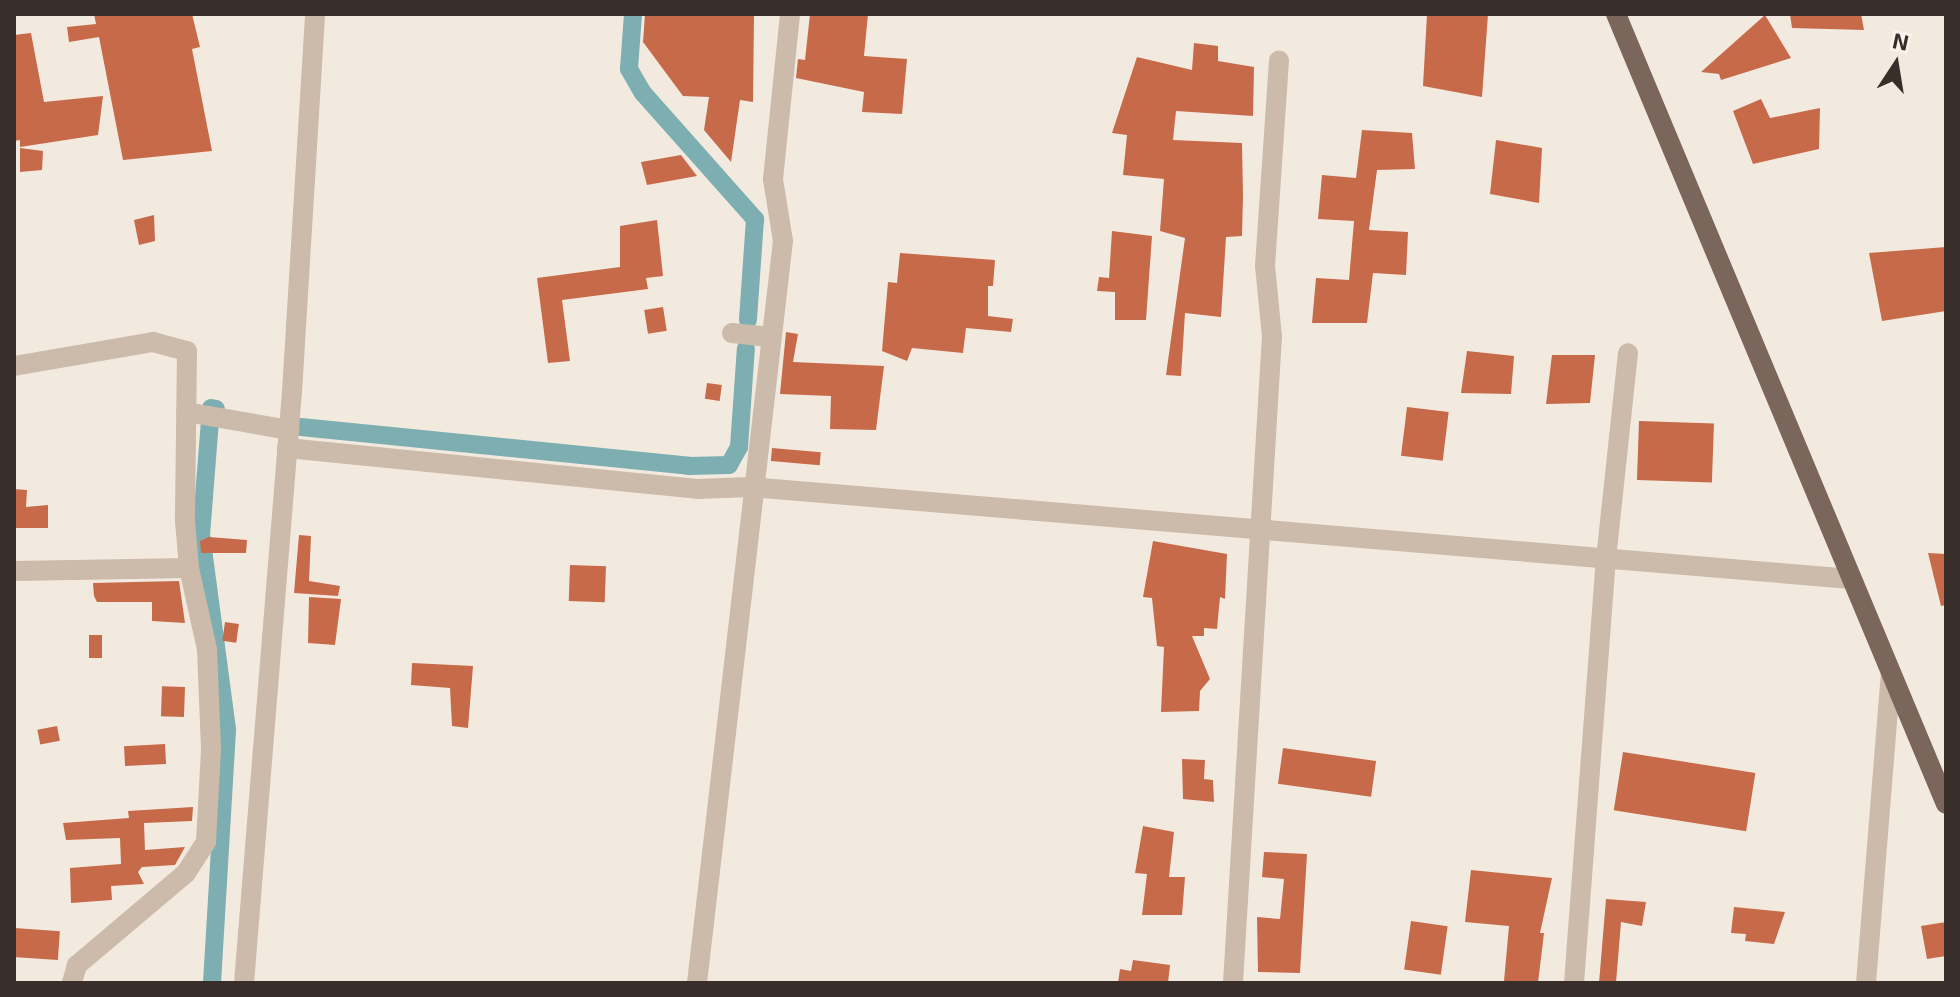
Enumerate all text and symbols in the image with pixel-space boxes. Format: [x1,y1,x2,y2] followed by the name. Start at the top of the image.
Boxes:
[1856,24,1936,104] north arrow
[1891,26,1911,55] text: N

